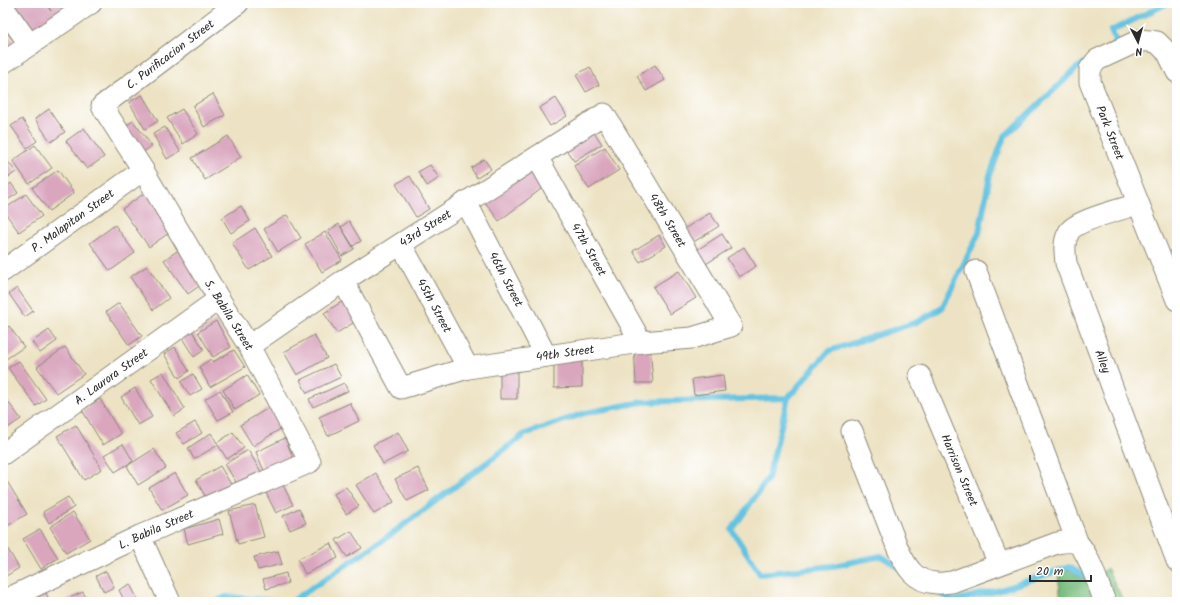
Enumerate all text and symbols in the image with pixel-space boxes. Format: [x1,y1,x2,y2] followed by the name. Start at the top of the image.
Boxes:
[122,15,219,95] street label: C. Purificacion Street
[1118,22,1158,62] north arrow
[1134,42,1143,60] text: N
[1090,103,1129,163] street label: Park Street
[28,184,119,258] street label: P. Malapitan Street
[644,190,691,252] street label: 48th Street
[396,205,456,253] street label: 43rd Street
[566,219,611,280] street label: 47th Street
[483,249,528,311] street label: 46th Street
[411,275,456,337] street label: 45th Street
[199,276,258,355] street label: S. Babila Street
[535,340,596,367] street label: 49th Street
[70,343,153,410] street label: A. Laurora Street
[1089,347,1115,377] street label: Alley
[935,431,983,510] street label: Harrison Street
[115,505,197,555] street label: L. Babila Street
[1030,557,1091,583] scale bar
[1036,562,1064,581] text: 20 m

